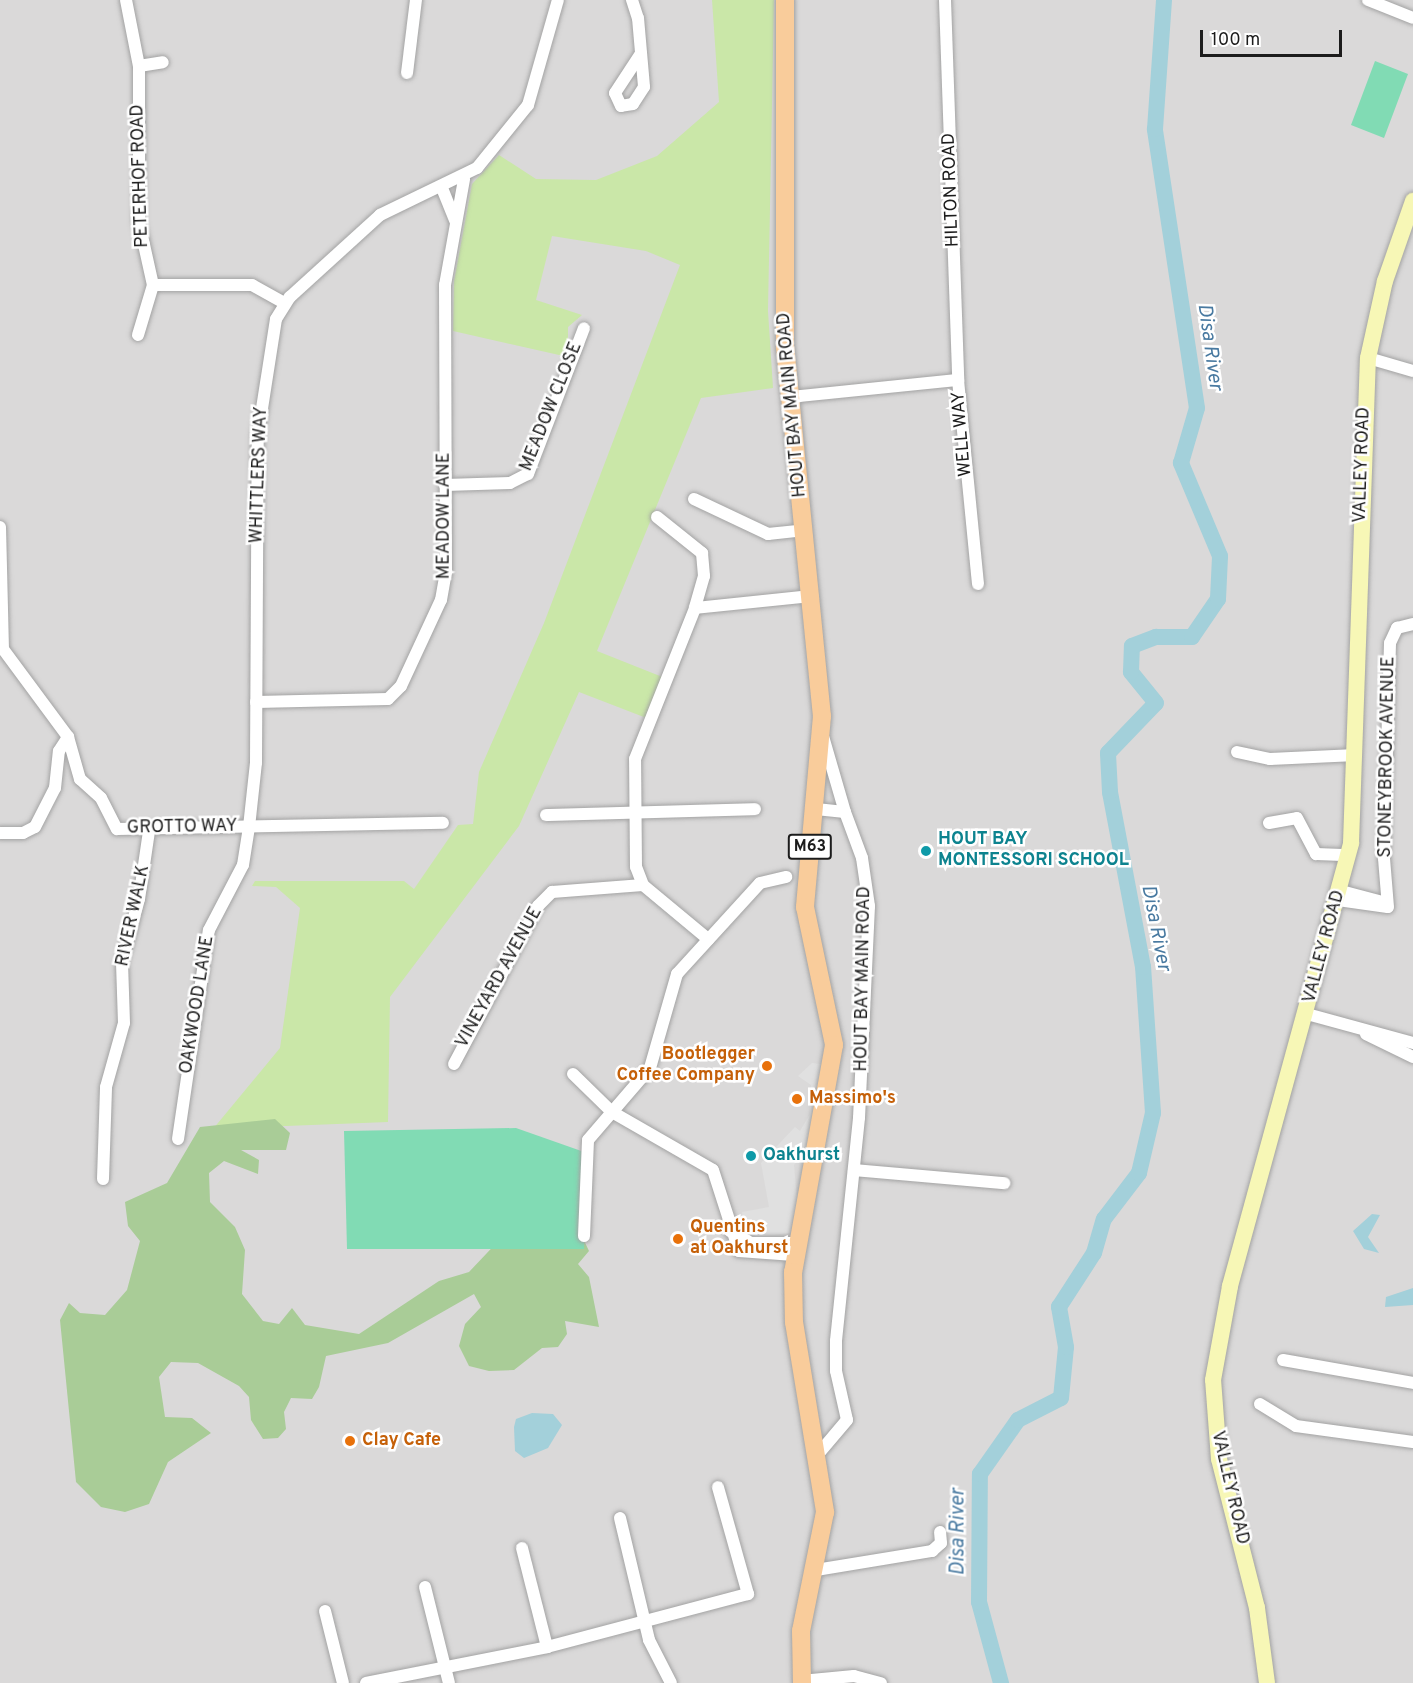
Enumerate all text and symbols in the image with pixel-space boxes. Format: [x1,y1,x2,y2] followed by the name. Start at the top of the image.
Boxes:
[1203,18,1346,56] scale bar
[1211,29,1260,52] text: 100 m
[128,104,154,248] street label: PETERHOF ROAD
[939,132,965,248] street label: HILTON ROAD
[1191,302,1227,392] water label: Disa River
[774,311,812,499] street label: HOUT BAY MAIN ROAD
[516,339,588,475] street label: MEADOW CLOSE
[948,390,978,478] street label: WELL WAY
[247,406,273,544] street label: WHITTLERS WAY
[1350,406,1376,524] street label: VALLEY ROAD
[434,452,456,580] street label: MEADOW LANE
[1375,656,1401,858] street label: STONEYBROOK AVENUE
[126,816,238,840] street label: GROTTO WAY
[938,830,1129,872] place label: HOUT BAY MONTESSORI SCHOOL
[788,834,832,860] road number: M63
[919,844,933,858] marker: HOUT BAY MONTESSORI SCHOOL
[113,863,155,969] street label: RIVER WALK
[1135,883,1175,973] water label: Disa River
[852,885,876,1073] street label: HOUT BAY MAIN ROAD
[1299,888,1351,1006] street label: VALLEY ROAD
[452,903,548,1053] street label: VINEYARD AVENUE
[176,934,220,1076] street label: OAKWOOD LANE
[617,1045,755,1088] place label: Bootlegger Coffee Company
[760,1059,774,1073] marker: Bootlegger Coffee Company
[809,1088,896,1110] place label: Massimo's
[790,1092,804,1106] marker: Massimo's
[763,1145,840,1167] place label: Oakhurst
[744,1149,758,1163] marker: Oakhurst
[690,1218,788,1260] place label: Quentins at Oakhurst
[671,1232,685,1246] marker: Quentins at Oakhurst
[1205,1429,1253,1547] street label: VALLEY ROAD
[362,1430,441,1452] place label: Clay Cafe
[343,1434,357,1448] marker: Clay Cafe
[947,1488,971,1576] water label: Disa River

